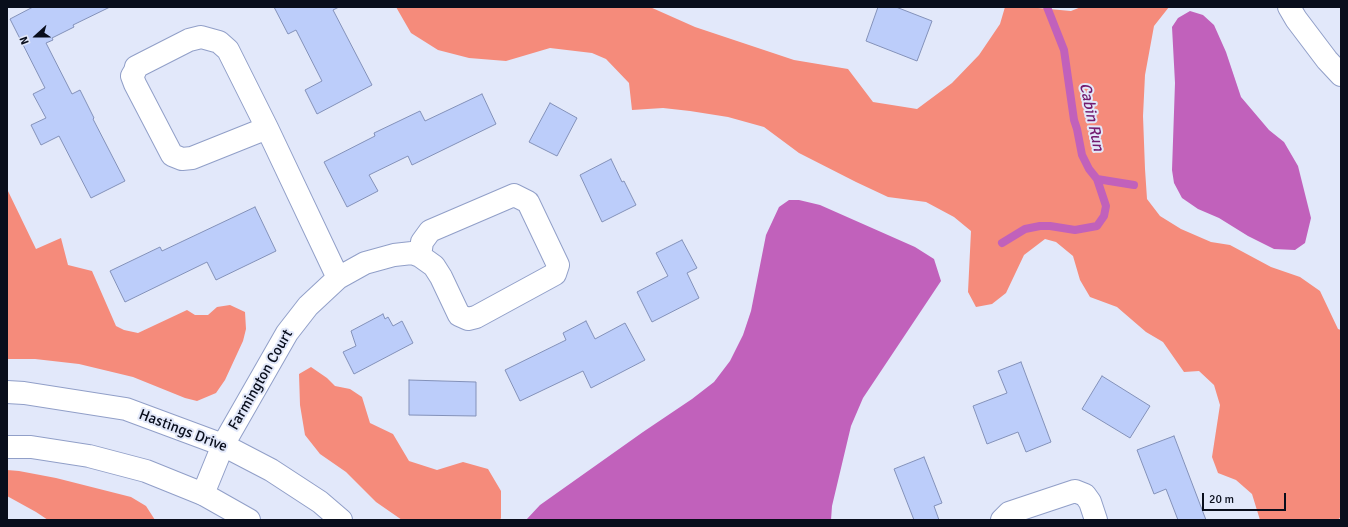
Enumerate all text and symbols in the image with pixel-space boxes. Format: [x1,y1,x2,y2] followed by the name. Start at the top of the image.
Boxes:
[16,16,56,56] north arrow
[17,35,32,46] text: N
[1074,81,1108,153] water label: Cabin Run
[225,327,297,433] street label: Farmington Court
[136,406,230,456] street label: Hastings Drive
[1204,485,1288,511] scale bar
[1209,492,1234,507] text: 20 m

